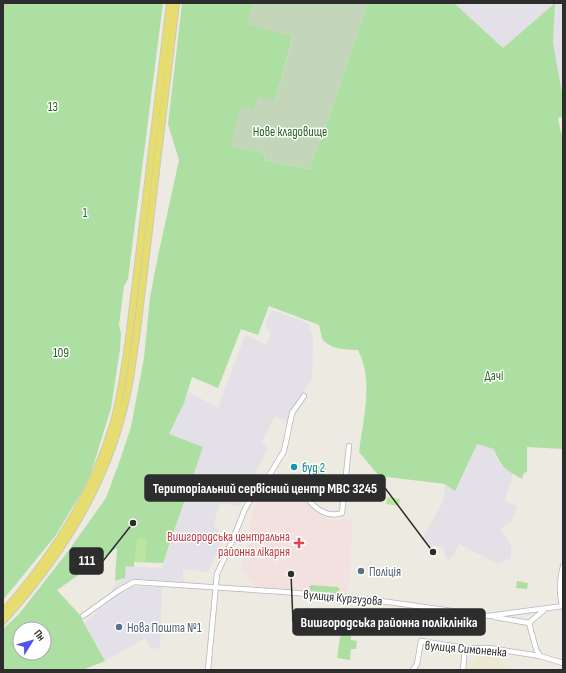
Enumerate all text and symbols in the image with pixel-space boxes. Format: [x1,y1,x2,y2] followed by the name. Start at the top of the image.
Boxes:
[48,99,58,115] park label: 13
[253,124,327,140] park label: Нове кладовище
[83,205,88,221] park label: 1
[53,345,69,361] park label: 109
[485,368,503,384] park label: Дачі
[302,460,325,476] place label: буд 2
[289,462,299,472] marker: буд 2
[145,475,385,501] callout: Територіальний сервісний центр МВС 3245
[153,480,377,497] text: Територіальний сервісний центр МВС 3245
[167,529,290,560] place label: Вишгородська центральна районна лікарня
[293,537,305,549] marker: Вишгородська центральна районна лікарня
[70,548,103,574] callout: 111
[79,552,96,569] text: 111
[369,564,401,580] place label: Поліція
[356,566,366,576] marker: Поліція
[303,587,383,609] street label: вулиця Кургузова
[293,609,485,635] callout: Вишгородська районна поліклініка
[301,614,478,631] text: Вишгородська районна поліклініка
[127,620,202,636] place label: Нова Пошта №1
[12,621,52,661] north arrow
[114,622,124,632] marker: Нова Пошта №1
[31,627,48,644] text: Пн
[424,637,508,661] street label: вулиця Симоненка

